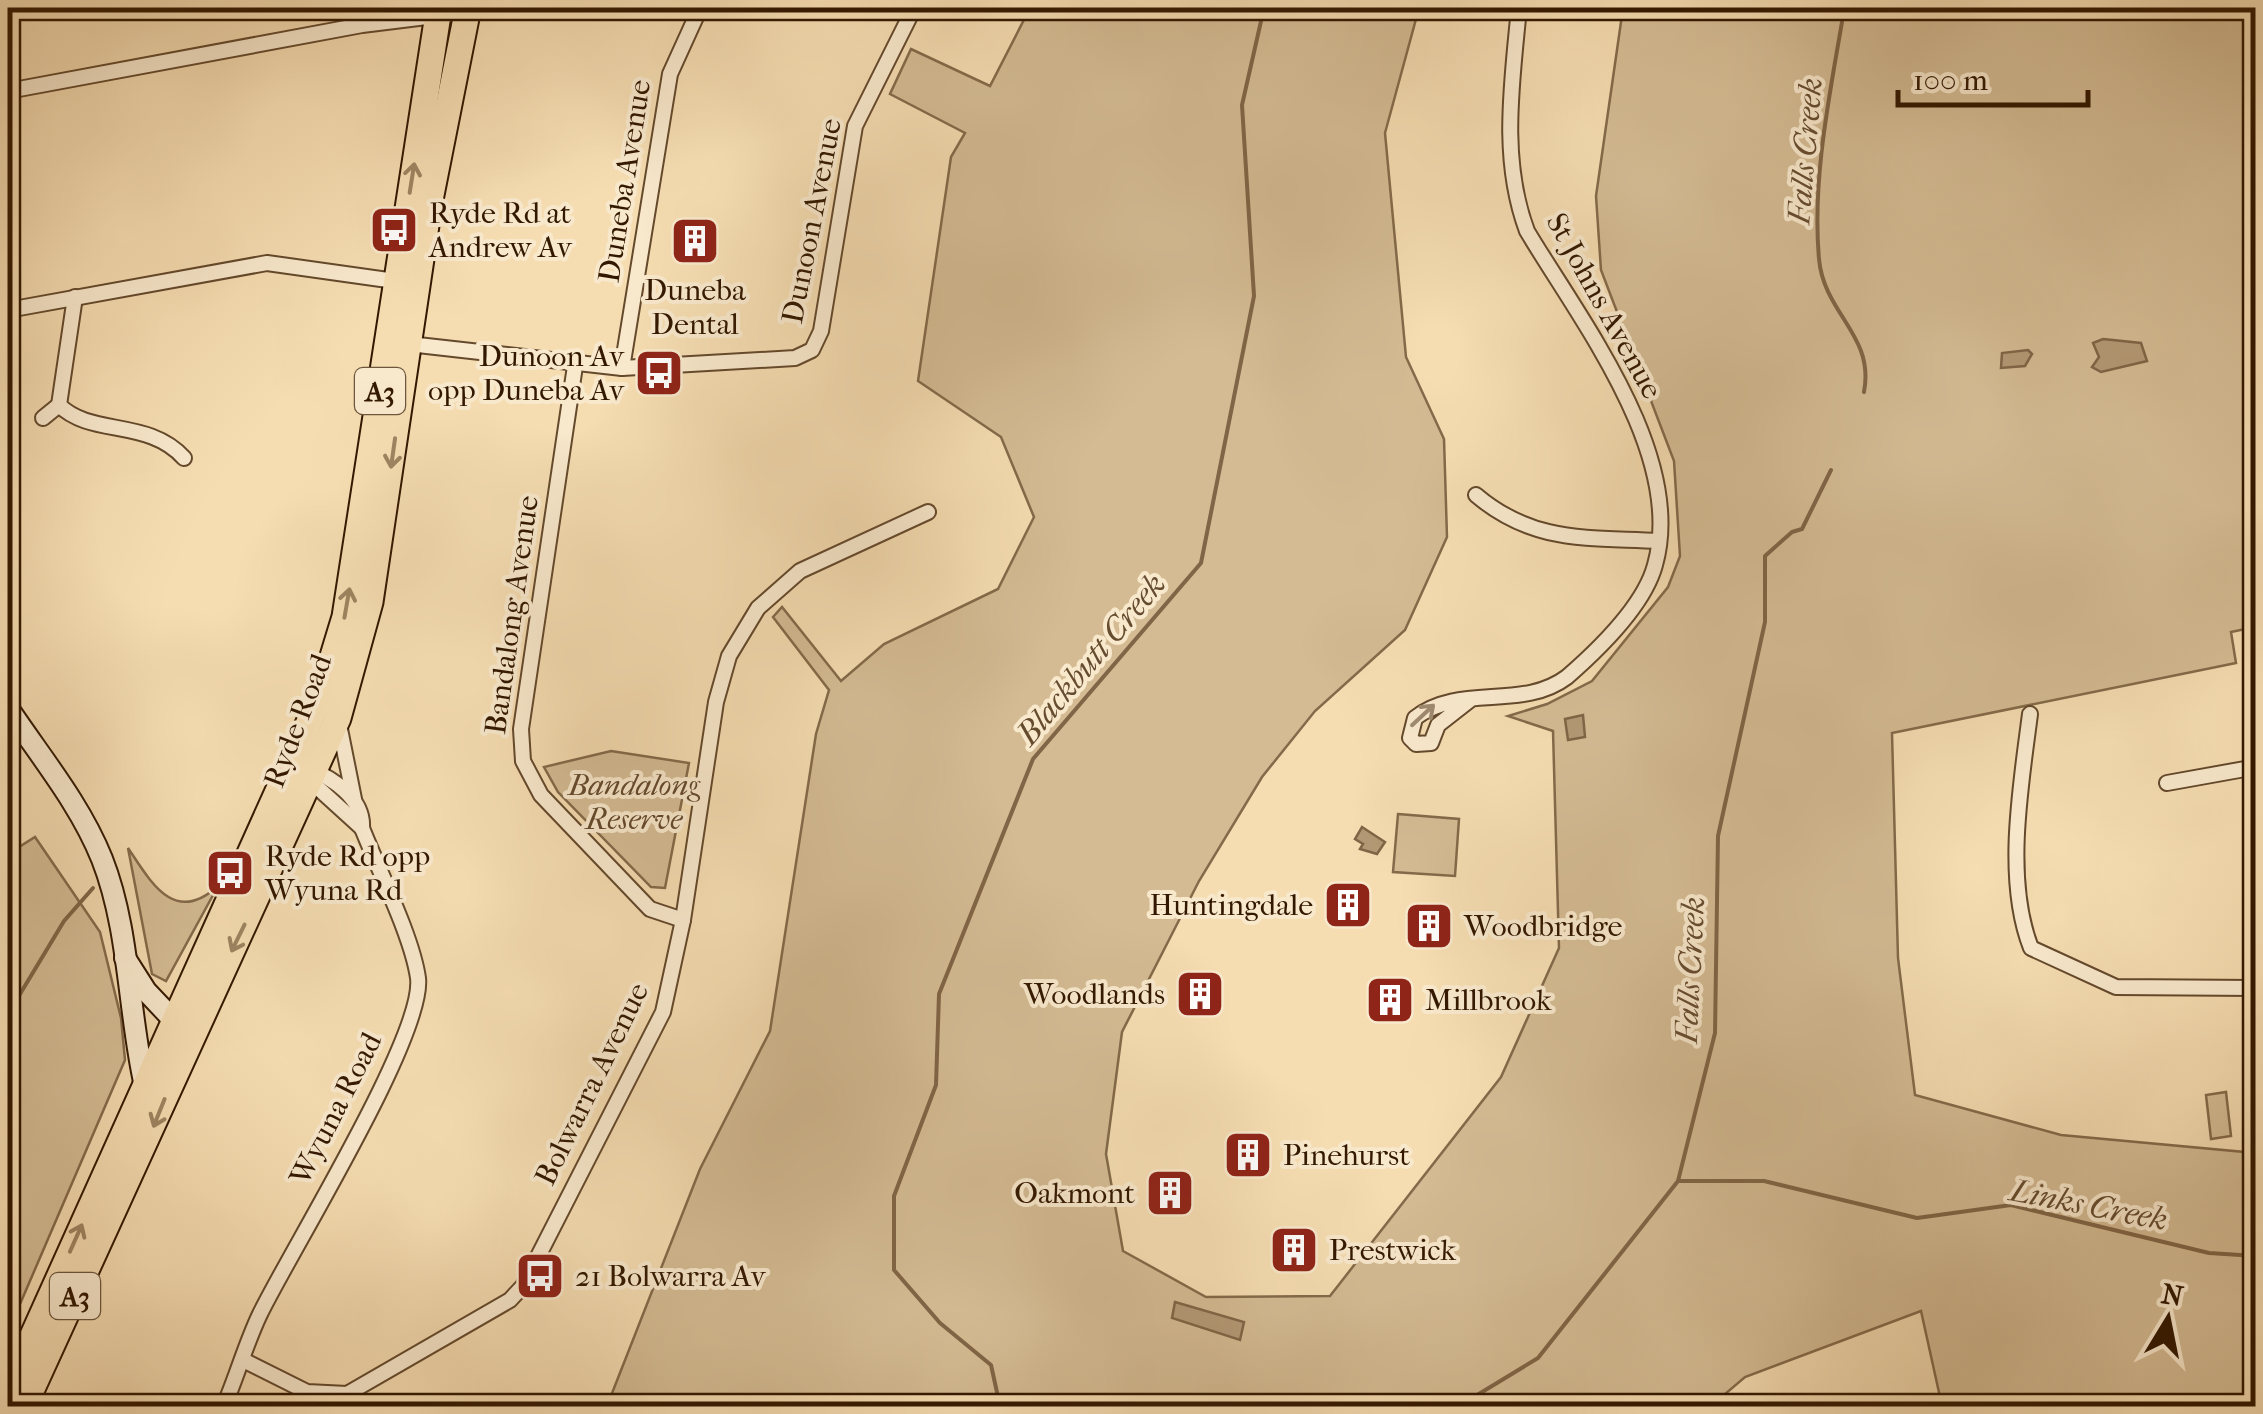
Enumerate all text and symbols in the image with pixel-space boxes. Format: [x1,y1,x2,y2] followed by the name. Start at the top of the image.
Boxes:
[1898,45,2088,107] scale bar
[1913,63,1988,98] text: 100 m
[1780,76,1830,227] water label: Falls Creek
[592,77,658,285] street label: Duneba Avenue
[775,115,849,326] street label: Dunoon Avenue
[403,162,421,195] one-way arrow
[428,196,573,265] place label: Ryde Rd at Andrew Av
[368,204,420,256] bus stop icon: Ryde Rd at Andrew Av
[1539,207,1670,405] street label: St Johns Avenue
[669,215,721,267] building icon: Duneba Dental
[644,273,747,342] place label: Duneba Dental
[428,339,625,408] place label: Dunoon Av opp Duneba Av
[633,347,685,399] bus stop icon: Dunoon Av opp Duneba Av
[355,368,405,414] road number: A3
[383,436,402,469] one-way arrow
[478,493,546,737] street label: Bandalong Avenue
[1007,566,1173,754] water label: Blackbutt Creek
[338,587,357,620] one-way arrow
[257,649,340,793] street label: Ryde Road
[1410,704,1436,728] one-way arrow
[566,768,701,837] park label: Bandalong Reserve
[264,839,430,908] place label: Ryde Rd opp Wyuna Rd
[204,847,256,899] bus stop icon: Ryde Rd opp Wyuna Rd
[1322,879,1374,931] building icon: Huntingdale
[1149,888,1313,923] place label: Huntingdale
[1668,896,1712,1045] water label: Falls Creek
[1403,900,1455,952] building icon: Woodbridge
[1463,909,1622,944] place label: Woodbridge
[228,922,247,952] one-way arrow
[1174,968,1226,1020] building icon: Woodlands
[1364,974,1416,1026] building icon: Millbrook
[528,977,656,1191] street label: Bolwarra Avenue
[1023,977,1165,1012] place label: Woodlands
[1425,983,1552,1018] place label: Millbrook
[282,1026,390,1192] street label: Wyuna Road
[149,1098,167,1128] one-way arrow
[1222,1129,1274,1181] building icon: Pinehurst
[1283,1138,1410,1173] place label: Pinehurst
[1144,1167,1196,1219] building icon: Oakmont
[2005,1171,2171,1238] water label: Links Creek
[1014,1176,1135,1211] place label: Oakmont
[68,1224,87,1254] one-way arrow
[1268,1224,1320,1276] building icon: Prestwick
[1329,1233,1456,1268] place label: Prestwick
[514,1250,566,1302] bus stop icon: 21 Bolwarra Av
[575,1259,767,1294] place label: 21 Bolwarra Av
[2118,1269,2218,1369] north arrow
[50,1273,100,1319] road number: A3
[2159,1277,2186,1313] text: N

